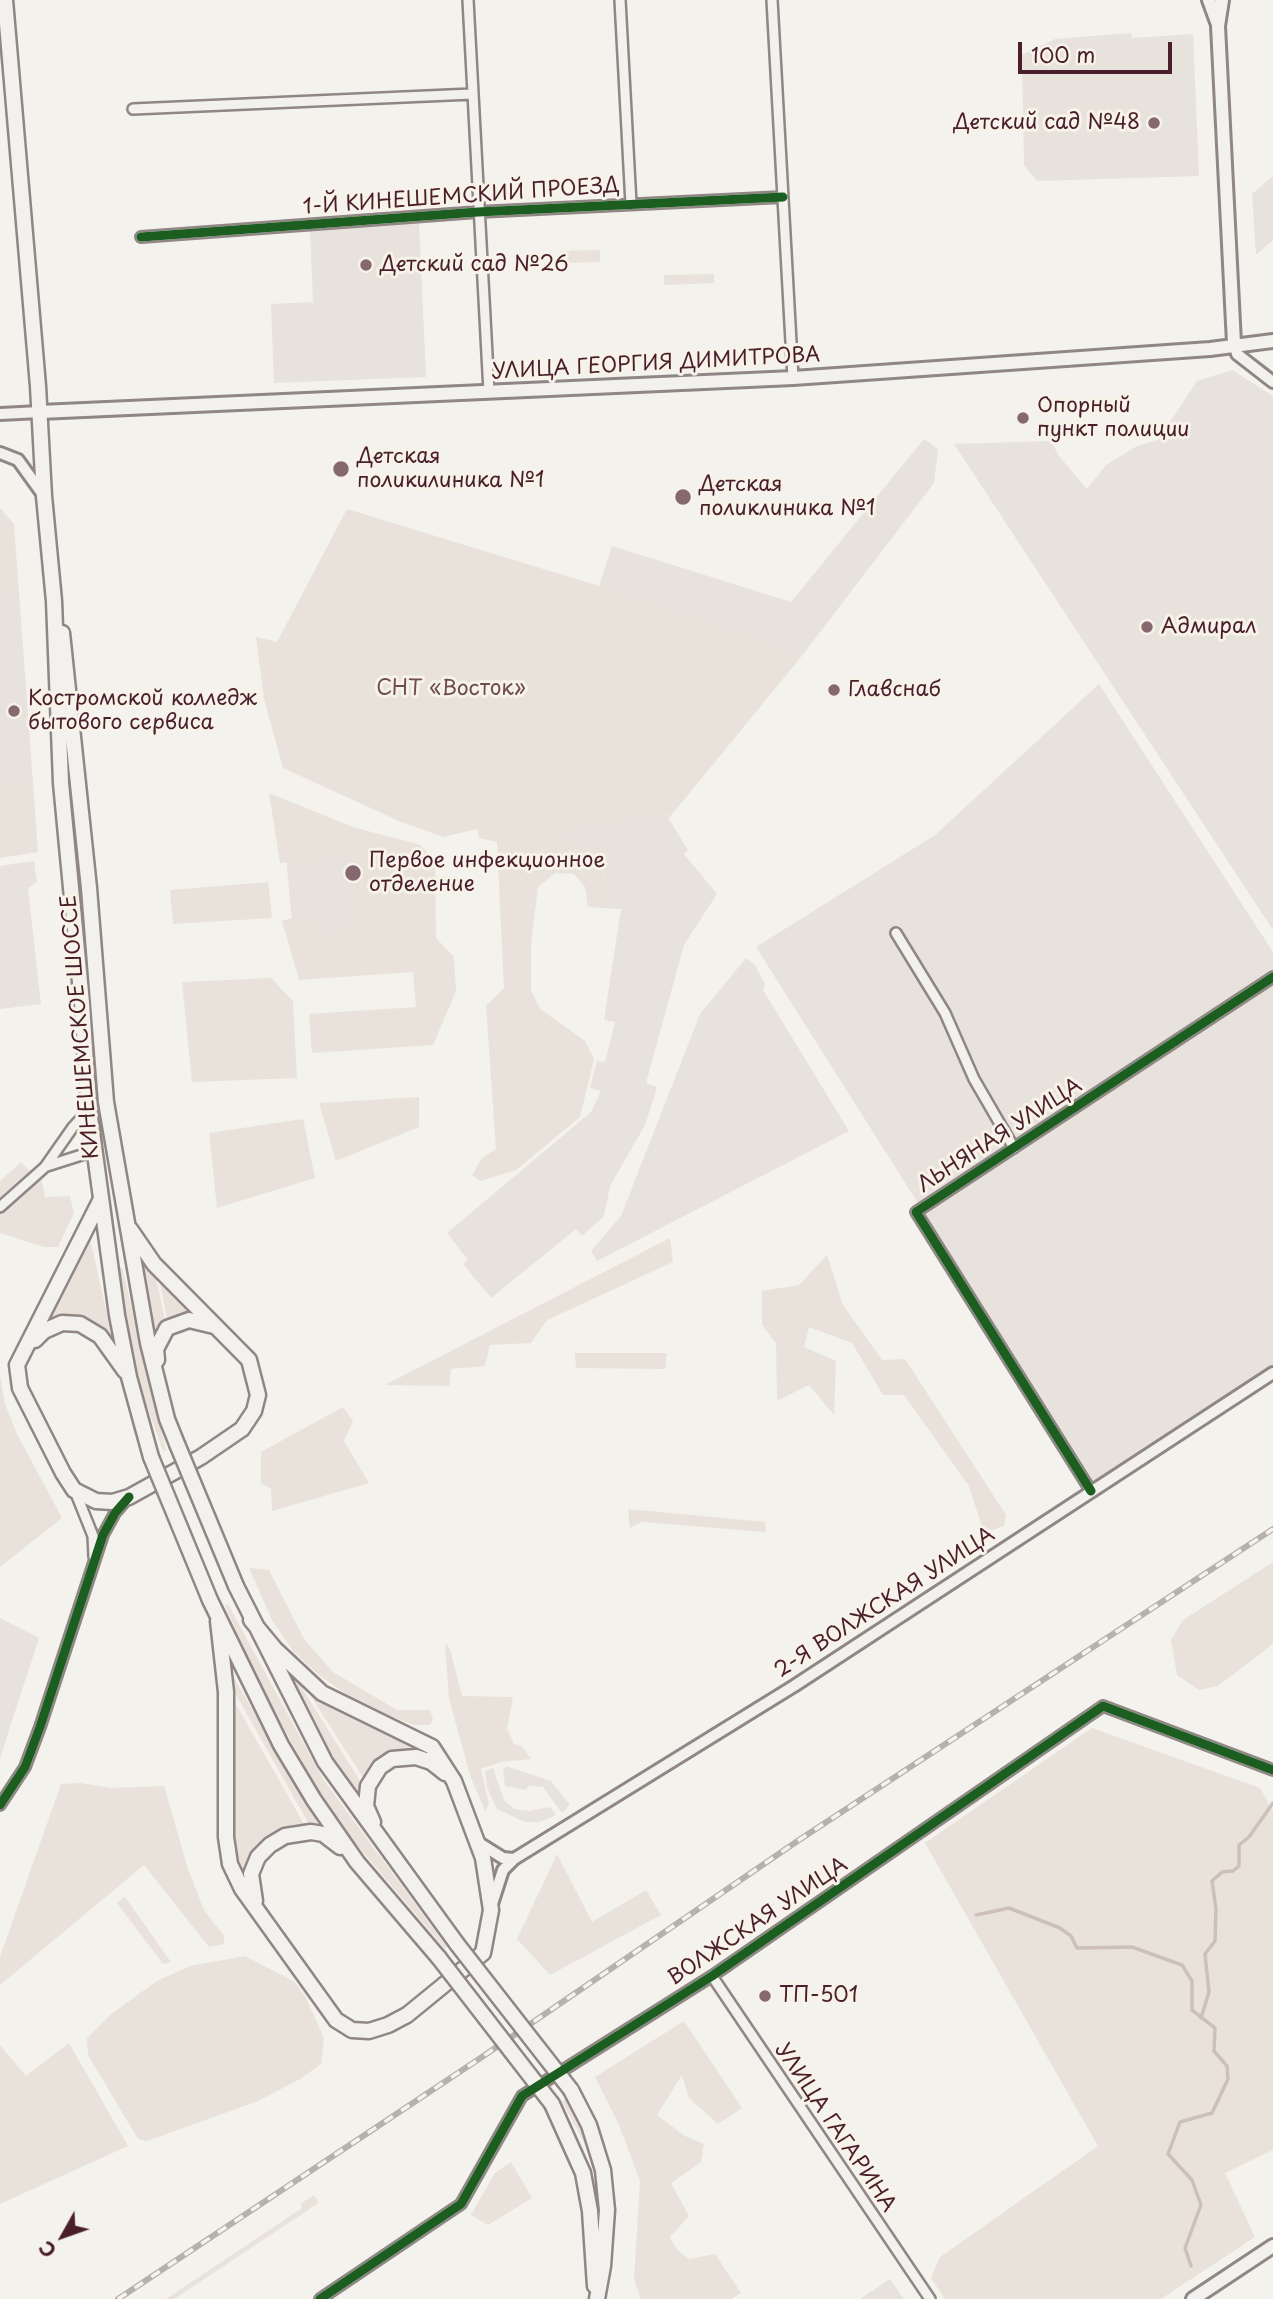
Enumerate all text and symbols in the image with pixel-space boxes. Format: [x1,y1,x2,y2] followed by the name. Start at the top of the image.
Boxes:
[1021,28,1175,72] scale bar
[1031,38,1095,70] text: 100 m
[954,110,1140,136] place label: Детский сад №48
[1146,115,1162,131] marker: Детский сад №48
[302,173,620,221] street label: 1-Й КИНЕШЕМСКИЙ ПРОЕЗД
[380,252,568,278] place label: Детский сад №26
[358,257,374,273] marker: Детский сад №26
[491,343,821,385] street label: УЛИЦА ГЕОРГИЯ ДИМИТРОВА
[1037,393,1190,443] place label: Опорный пункт полиции
[1015,410,1031,426] marker: Опорный пункт полиции
[357,444,544,494] place label: Детская поликилиника №1
[331,459,351,479] marker: Детская поликилиника №1
[699,472,875,522] place label: Детская поликлиника №1
[673,487,693,507] marker: Детская поликлиника №1
[1161,614,1256,640] place label: Адмирал
[1139,619,1155,635] marker: Адмирал
[376,676,526,702] park label: СНТ «Восток»
[848,677,941,703] place label: Главснаб
[826,682,842,698] marker: Главснаб
[28,686,257,736] place label: Костромской колледж бытового сервиса
[6,703,22,719] marker: Костромской колледж бытового сервиса
[369,848,605,898] place label: Первое инфекционное отделение
[343,863,363,883] marker: Первое инфекционное отделение
[57,894,105,1160] street label: КИНЕШЕМСКОЕ ШОССЕ
[913,1073,1087,1199] street label: ЛЬНЯНАЯ УЛИЦА
[770,1522,1000,1684] street label: 2-Я ВОЛЖСКАЯ УЛИЦА
[663,1852,853,1992] street label: ВОЛЖСКАЯ УЛИЦА
[779,1983,858,2009] place label: ТП-501
[757,1988,773,2004] marker: ТП-501
[769,2039,901,2217] street label: УЛИЦА ГАГАРИНА
[28,2201,98,2271] north arrow
[32,2235,62,2264] text: С

